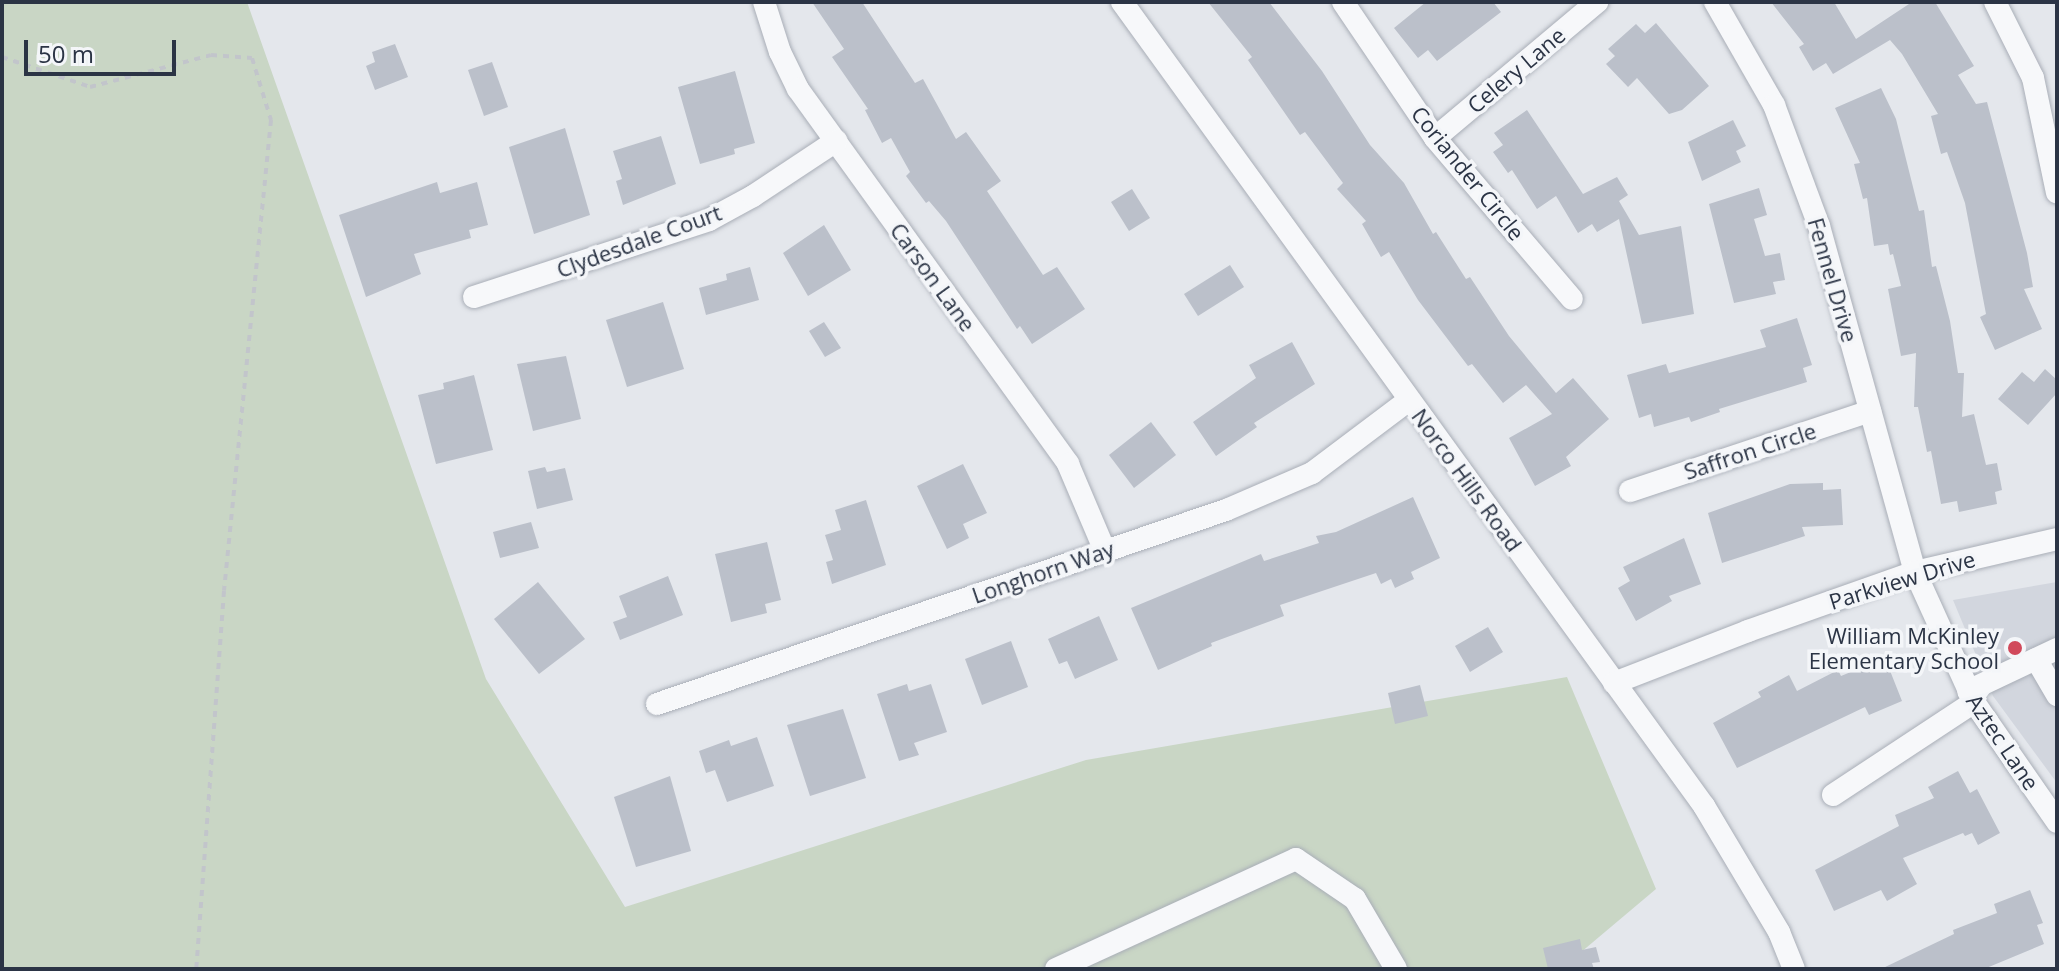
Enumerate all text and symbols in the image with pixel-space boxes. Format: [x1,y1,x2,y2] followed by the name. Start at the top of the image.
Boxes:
[1462,22,1570,118] street label: Celery Lane
[28,24,180,74] scale bar
[38,37,94,70] text: 50 m
[1406,101,1530,245] street label: Coriander Circle
[553,199,725,283] street label: Clydesdale Court
[1803,215,1863,345] street label: Fennel Drive
[885,218,981,336] street label: Carson Lane
[1406,404,1528,556] street label: Norco Hills Road
[1681,417,1819,485] street label: Saffron Circle
[968,535,1118,609] street label: Longhorn Way
[1826,545,1978,615] street label: Parkview Drive
[1809,622,1999,674] place label: William McKinley Elementary School
[2006,639,2024,657] marker: William McKinley Elementary School
[1961,689,2045,795] street label: Aztec Lane

